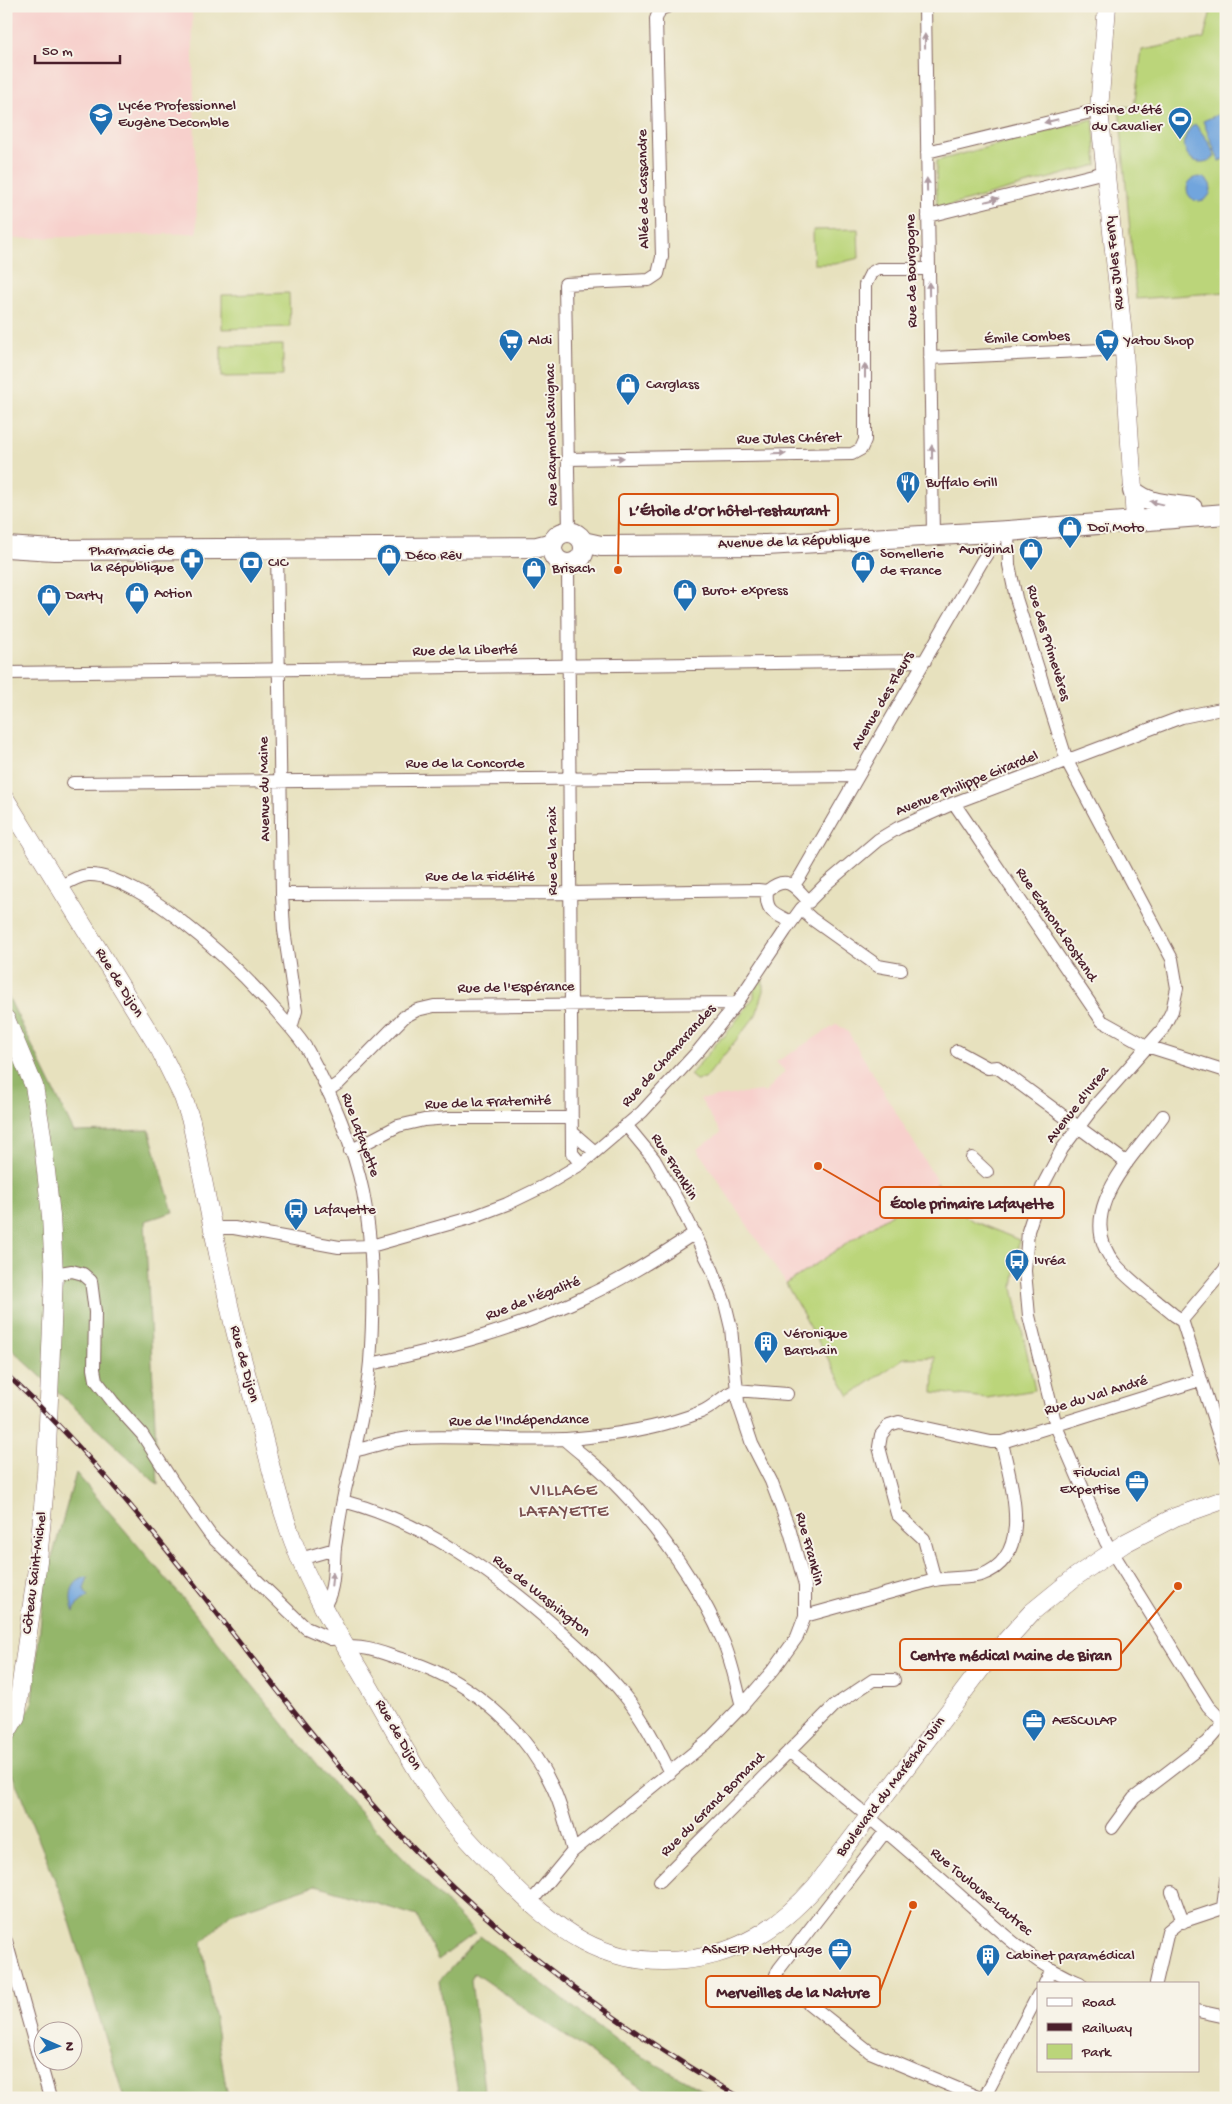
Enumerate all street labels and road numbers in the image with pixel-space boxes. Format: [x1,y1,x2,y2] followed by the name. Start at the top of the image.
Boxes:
[634,129,654,249] street label: Allée de Cassandre
[902,214,922,328] street label: Rue de Bourgogne
[1101,214,1129,311] street label: Rue Jules Ferry
[984,327,1071,348] street label: Émile Combes
[542,363,562,506] street label: Rue Raymond Savignac
[737,429,843,449] street label: Rue Jules Chéret
[718,530,871,554] street label: Avenue de la République
[1022,583,1074,703] street label: Rue des Primevères
[412,641,518,661] street label: Rue de la Liberté
[847,648,919,754] street label: Avenue des Fleurs
[255,736,275,842] street label: Avenue du Maine
[893,747,1041,821] street label: Avenue Philippe Girardel
[405,755,525,773] street label: Rue de la Concorde
[544,806,562,896] street label: Rue de la Paix
[1011,865,1102,986] street label: Rue Edmond Rostand
[425,868,535,886] street label: Rue de la Fidélité
[91,945,147,1021] street label: Rue de Dijon
[457,978,575,998] street label: Rue de l'Espérance
[618,1000,720,1111] street label: Rue de Chamarandes
[1042,1062,1114,1147] street label: Avenue d'Ivrea
[336,1091,384,1180] street label: Rue Lafayette
[425,1092,552,1114] street label: Rue de la Fraternité
[646,1130,702,1204] street label: Rue Franklin
[483,1273,583,1325] street label: Rue de l'Égalité
[225,1324,263,1404] street label: Rue de Dijon
[1042,1372,1150,1420] street label: Rue du Val André
[449,1411,589,1431] street label: Rue de l'Indépendance
[791,1510,827,1588] street label: Rue Franklin
[19,1511,51,1635] street label: Côteau Saint-Michel
[488,1551,594,1641] street label: Rue de Washington
[371,1696,425,1774] street label: Rue de Dijon
[832,1713,950,1861] street label: Boulevard du Maréchal Juin
[657,1748,770,1861] street label: Rue du Grand Bornand
[926,1844,1037,1941] street label: Rue Toulouse-Lautrec

